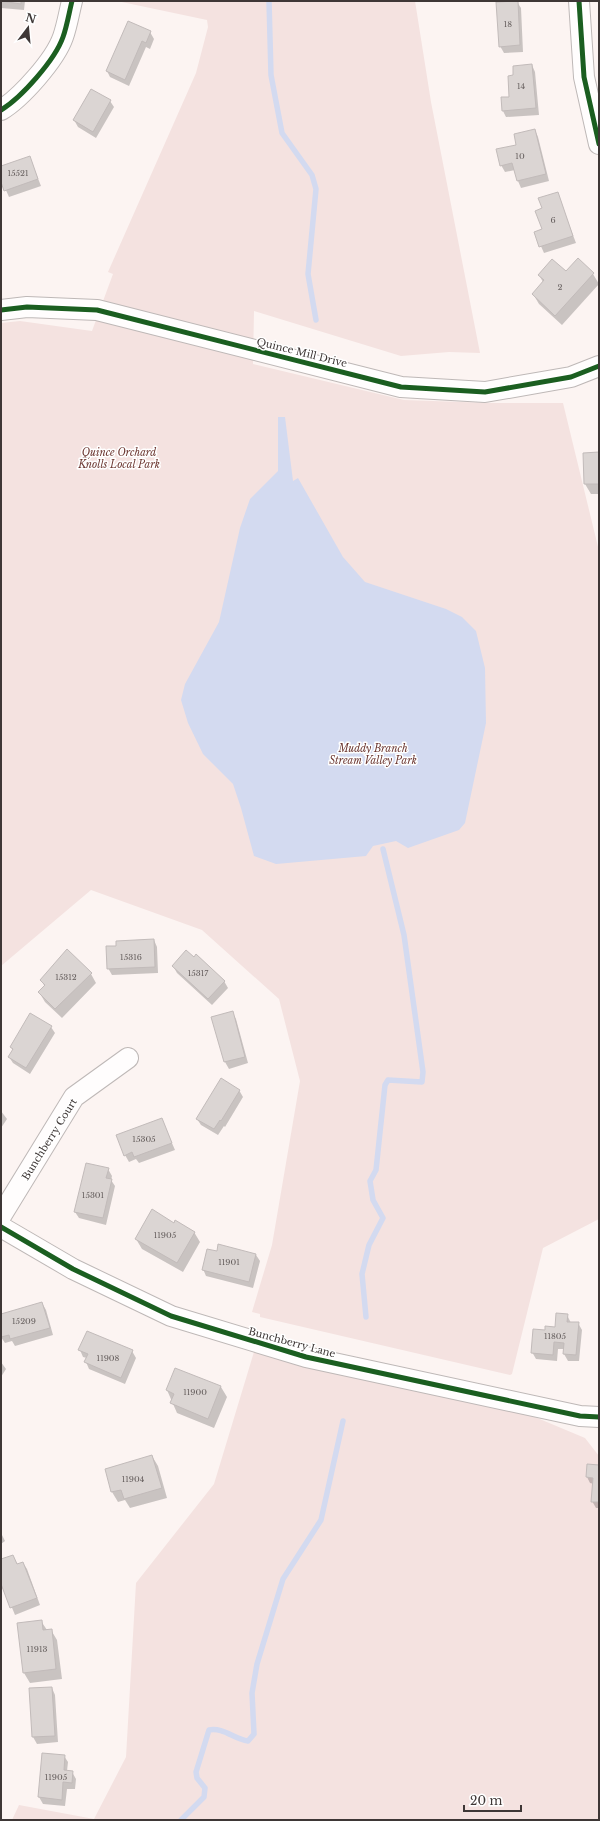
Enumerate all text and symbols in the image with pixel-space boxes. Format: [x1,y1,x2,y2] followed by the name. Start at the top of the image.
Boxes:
[8,8,48,48] north arrow
[24,10,38,27] text: N
[504,19,512,29] house number: 18
[517,81,525,91] house number: 14
[515,151,525,161] house number: 10
[7,168,29,178] house number: 15521
[550,215,556,225] house number: 6
[558,282,563,292] house number: 2
[255,335,349,370] street label: Quince Mill Drive
[77,446,160,471] park label: Quince Orchard Knolls Local Park
[329,742,417,767] park label: Muddy Branch Stream Valley Park
[120,952,142,962] house number: 15316
[188,968,209,978] house number: 15317
[55,972,77,982] house number: 15312
[19,1096,80,1183] street label: Bunchberry Court
[132,1134,156,1144] house number: 15305
[82,1190,105,1200] house number: 15301
[154,1230,177,1240] house number: 11905
[218,1257,240,1267] house number: 11901
[12,1316,36,1326] house number: 15209
[247,1325,337,1360] street label: Bunchberry Lane
[544,1331,567,1341] house number: 11805
[97,1353,120,1363] house number: 11908
[183,1387,207,1397] house number: 11900
[122,1474,145,1484] house number: 11904
[27,1644,47,1654] house number: 11913
[45,1772,68,1782] house number: 11905
[464,1787,521,1813] scale bar
[470,1793,502,1808] text: 20 m

